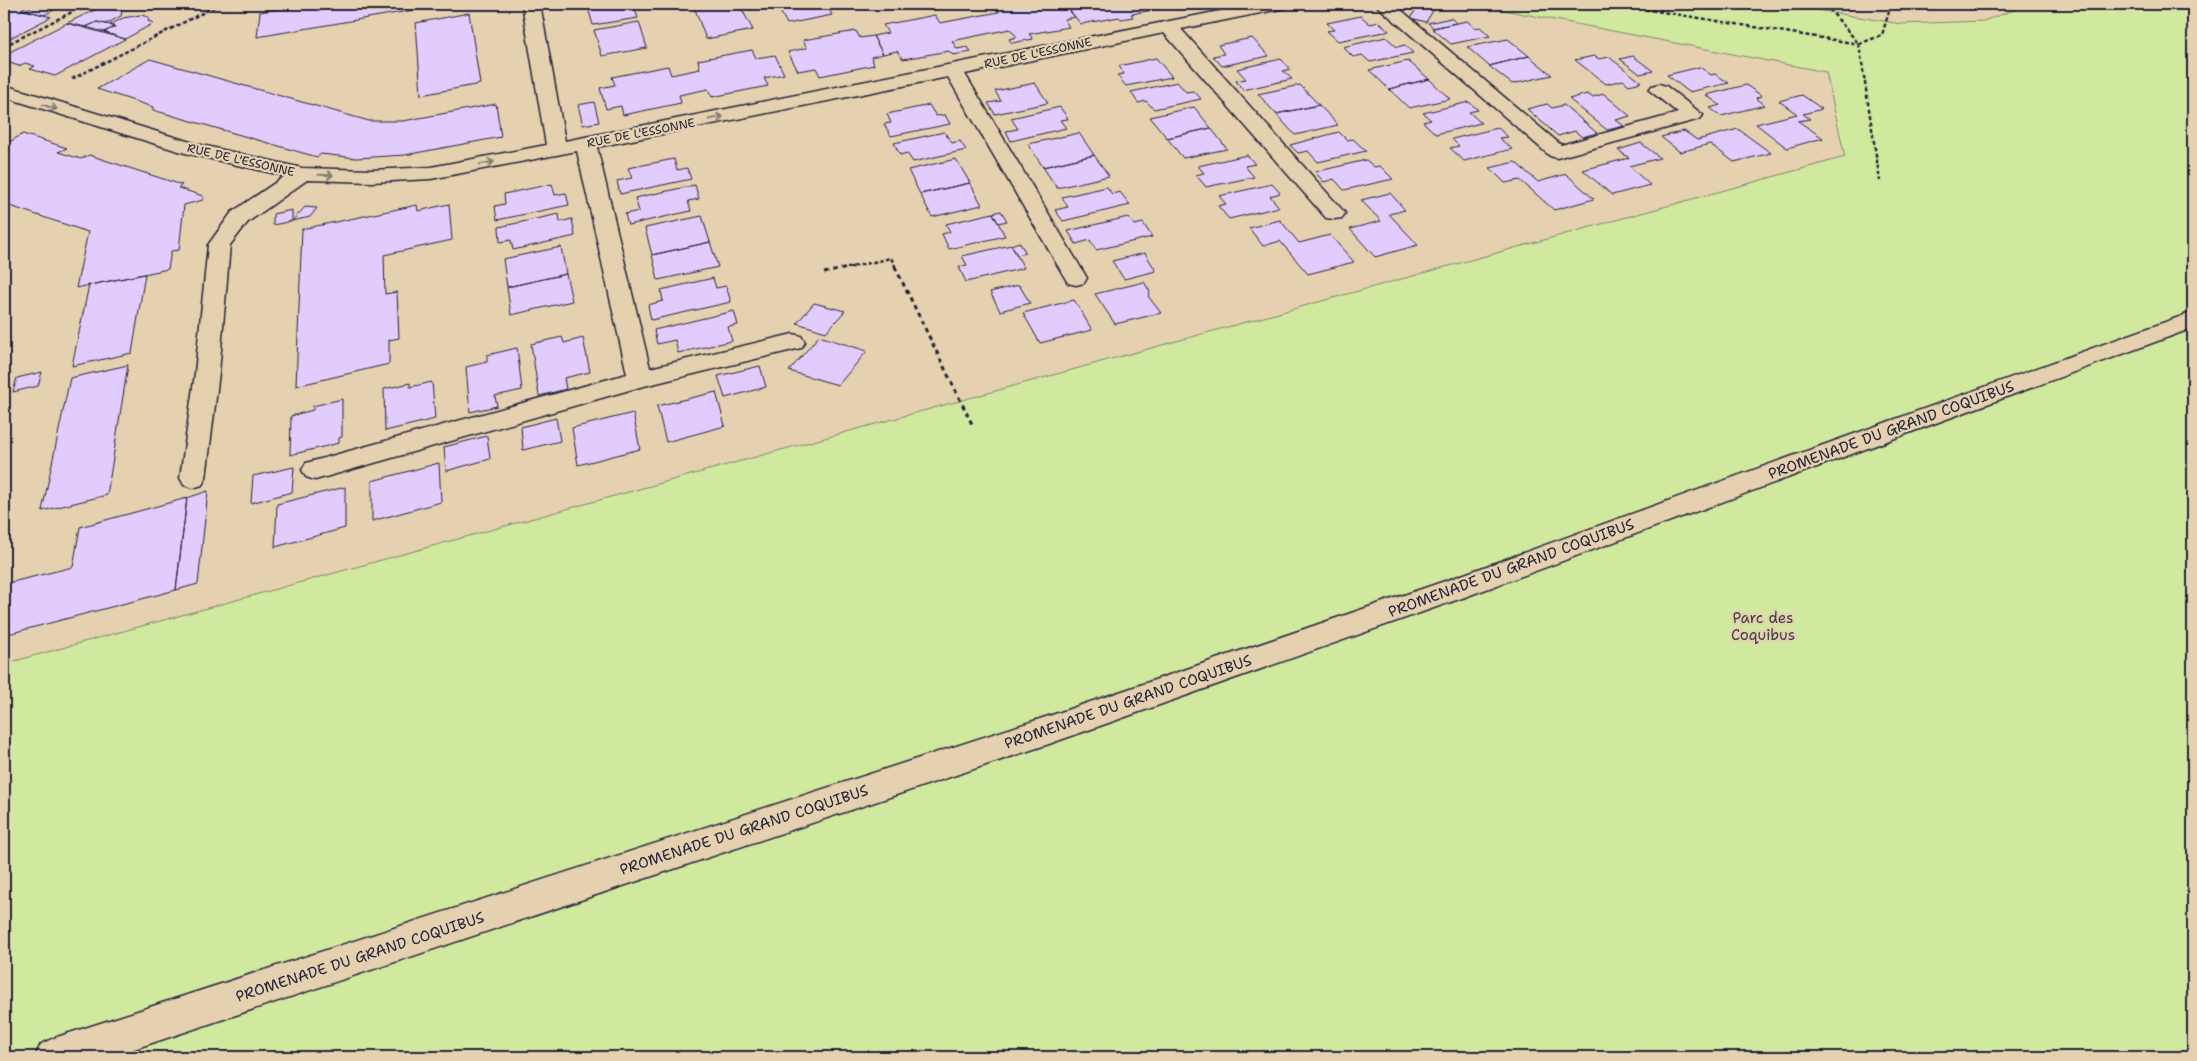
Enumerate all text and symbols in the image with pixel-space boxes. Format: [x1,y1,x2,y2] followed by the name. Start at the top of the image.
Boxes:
[983,34,1093,72] street label: RUE DE L'ESSONNE
[42,102,58,112] one-way arrow
[707,113,723,123] one-way arrow
[586,115,696,151] street label: RUE DE L'ESSONNE
[186,140,296,180] street label: RUE DE L'ESSONNE
[479,158,495,168] one-way arrow
[318,170,334,179] one-way arrow
[1765,376,2017,484] street label: PROMENADE DU GRAND COQUIBUS
[1385,514,1637,622] street label: PROMENADE DU GRAND COQUIBUS
[1731,608,1795,645] park label: Parc des Coquibus
[1002,650,1254,754] street label: PROMENADE DU GRAND COQUIBUS
[617,780,871,880] street label: PROMENADE DU GRAND COQUIBUS
[233,907,487,1007] street label: PROMENADE DU GRAND COQUIBUS

